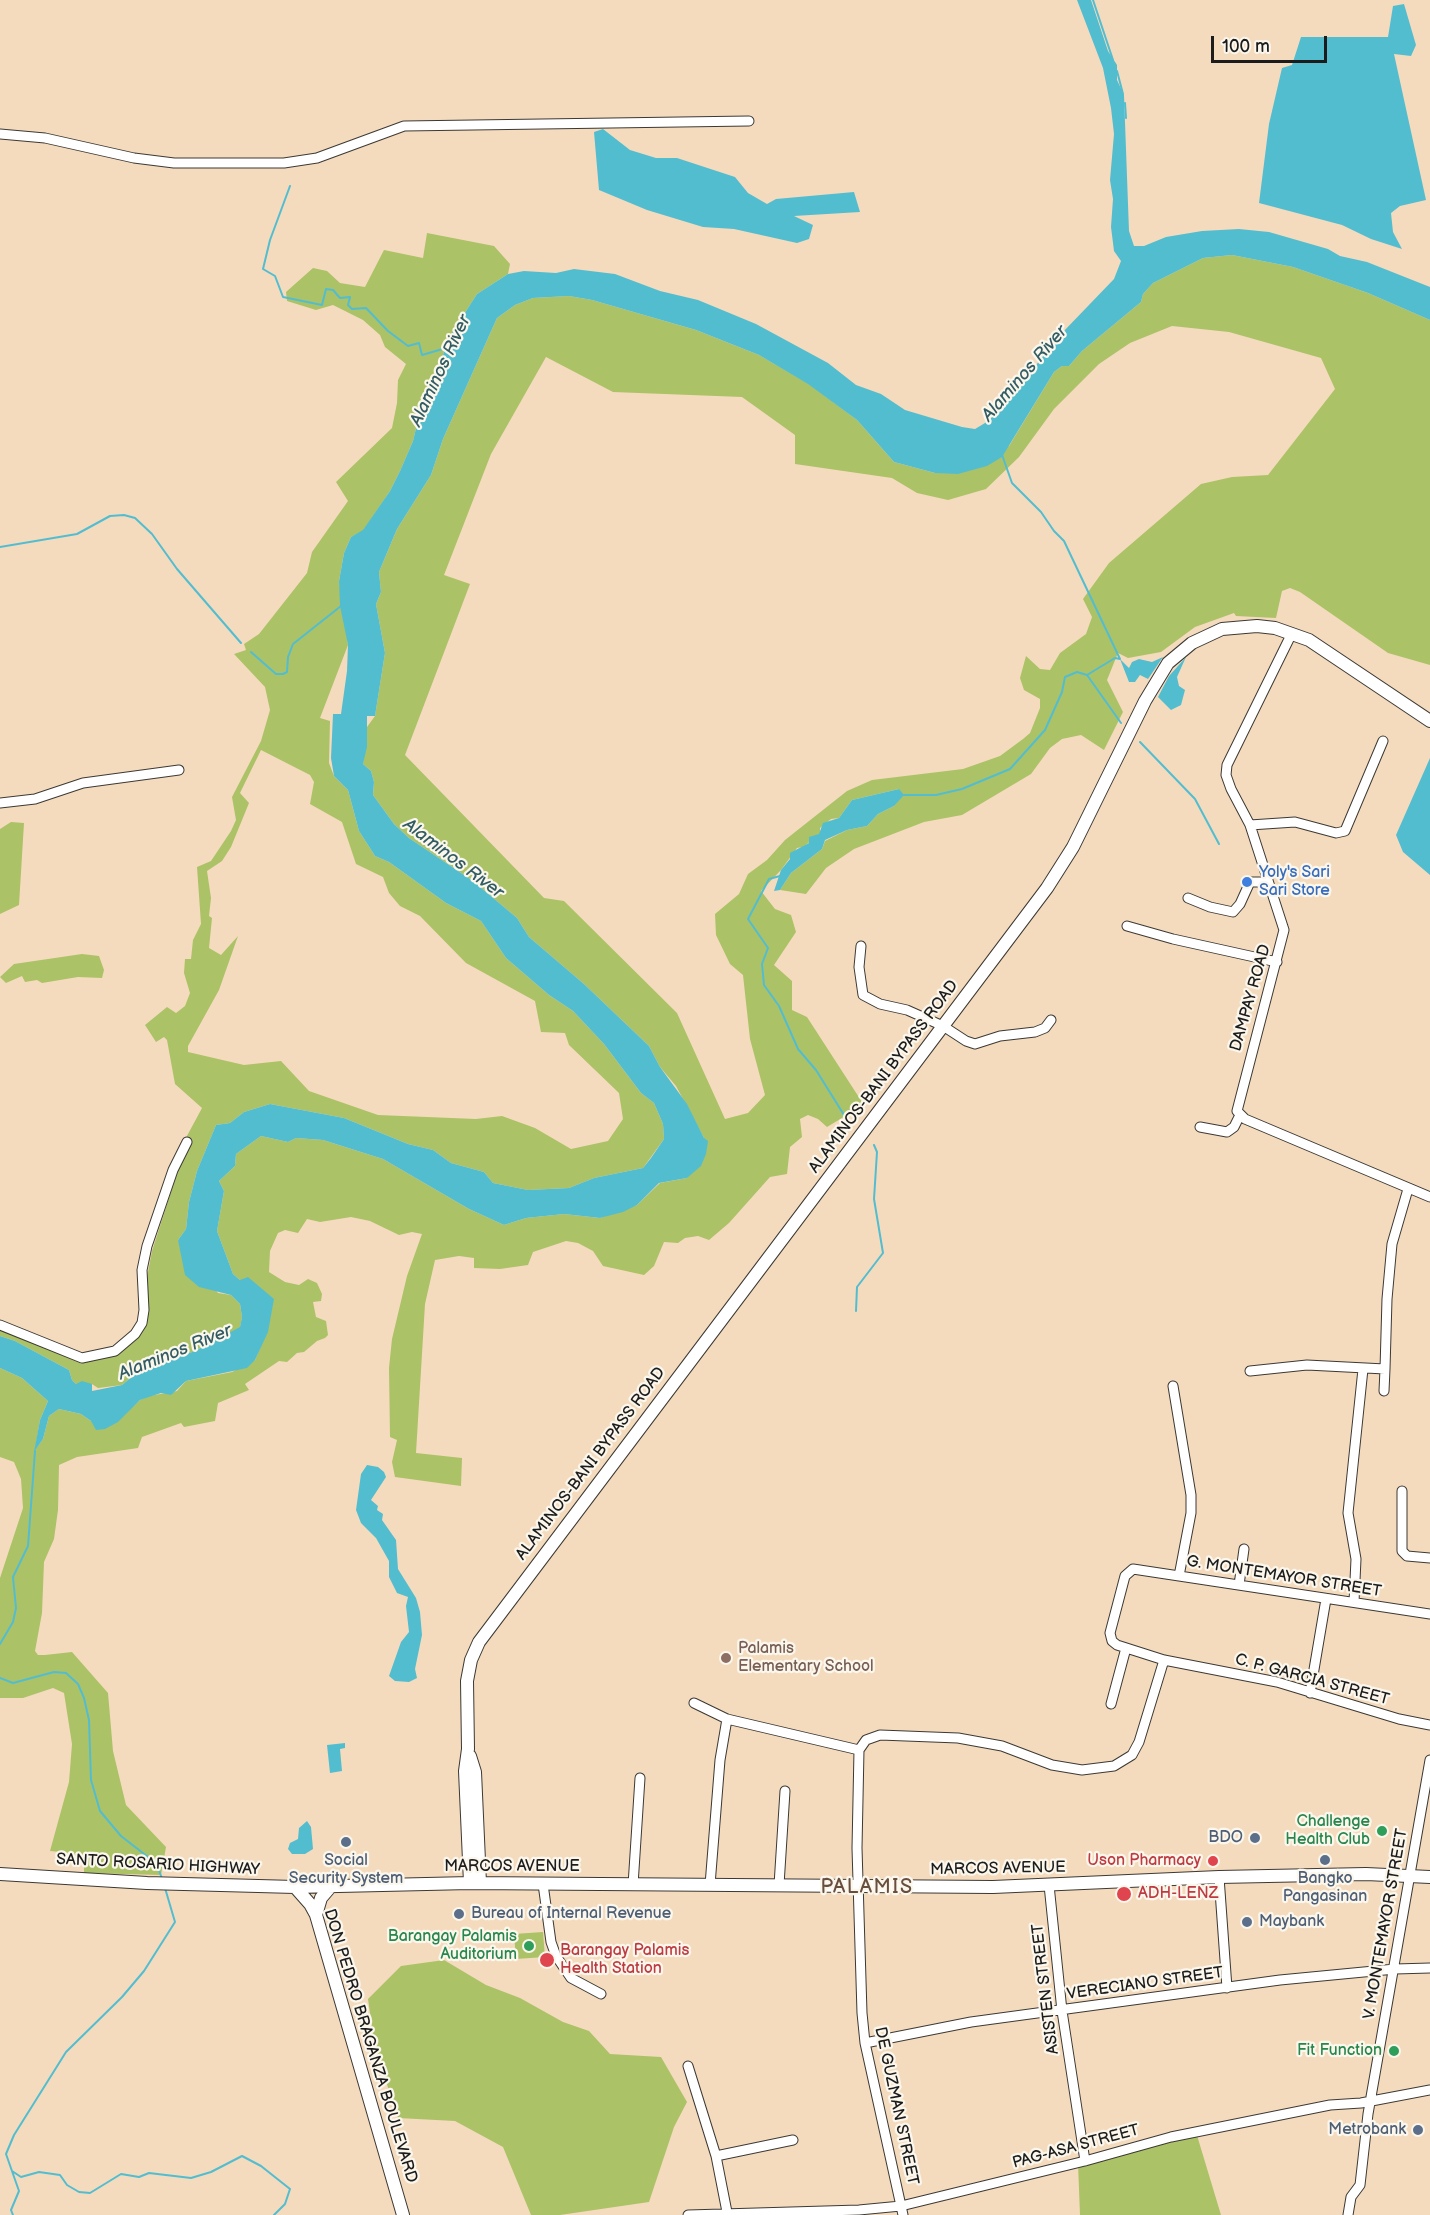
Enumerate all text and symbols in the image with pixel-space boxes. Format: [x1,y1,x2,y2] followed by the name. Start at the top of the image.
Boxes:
[1214,24,1330,62] scale bar
[1222,36,1270,57] text: 100 m
[406,312,476,430] water label: Alaminos River
[977,322,1073,426] water label: Alaminos River
[398,814,508,904] water label: Alaminos River
[1259,863,1330,901] place label: Yoly's Sari Sari Store
[1240,875,1254,889] marker: Yoly's Sari Sari Store
[1227,942,1275,1054] street label: DAMPAY ROAD
[805,977,963,1177] street label: ALAMINOS-BANI BYPASS ROAD
[115,1320,235,1386] water label: Alaminos River
[512,1364,670,1564] street label: ALAMINOS-BANI BYPASS ROAD
[1185,1552,1383,1602] street label: G. MONTEMAYOR STREET
[738,1639,874,1677] place label: Palamis Elementary School
[1233,1650,1391,1710] street label: C. P. GARCIA STREET
[719,1651,733,1665] marker: Palamis Elementary School
[1285,1812,1370,1850] place label: Challenge Health Club
[1375,1824,1389,1838] marker: Challenge Health Club
[1360,1827,1412,2021] street label: V. MONTEMAYOR STREET
[1208,1828,1243,1848] place label: BDO
[1248,1831,1262,1845] marker: BDO
[339,1835,353,1849] marker: Social Security System
[56,1850,260,1880] street label: SANTO ROSARIO HIGHWAY
[289,1851,403,1889] place label: Social Security System
[1087,1851,1201,1871] place label: Uson Pharmacy
[1318,1853,1332,1867] marker: Bangko Pangasinan
[1206,1854,1220,1868] marker: Uson Pharmacy
[444,1857,580,1877] street label: MARCOS AVENUE
[930,1858,1066,1880] street label: MARCOS AVENUE
[1283,1869,1367,1907] place label: Bangko Pangasinan
[820,1876,914,1900] district label: PALAMIS
[1138,1884,1219,1904] place label: ADH-LENZ
[1115,1885,1133,1903] marker: ADH-LENZ
[471,1904,671,1924] place label: Bureau of Internal Revenue
[319,1907,421,2185] street label: DON PEDRO BRAGANZA BOULEVARD
[452,1907,466,1921] marker: Bureau of Internal Revenue
[1259,1912,1324,1932] place label: Maybank
[1240,1915,1254,1929] marker: Maybank
[1028,1923,1064,2055] street label: ASISTEN STREET
[388,1927,517,1965] place label: Barangay Palamis Auditorium
[522,1939,536,1953] marker: Barangay Palamis Auditorium
[560,1941,689,1979] place label: Barangay Palamis Health Station
[538,1951,556,1969] marker: Barangay Palamis Health Station
[1065,1964,1225,2004] street label: VERECIANO STREET
[870,2025,922,2187] street label: DE GUZMAN STREET
[1297,2041,1382,2061] place label: Fit Function
[1387,2044,1401,2058] marker: Fit Function
[1328,2120,1406,2140] place label: Metrobank
[1010,2121,1142,2173] street label: PAG-ASA STREET
[1411,2123,1425,2137] marker: Metrobank

